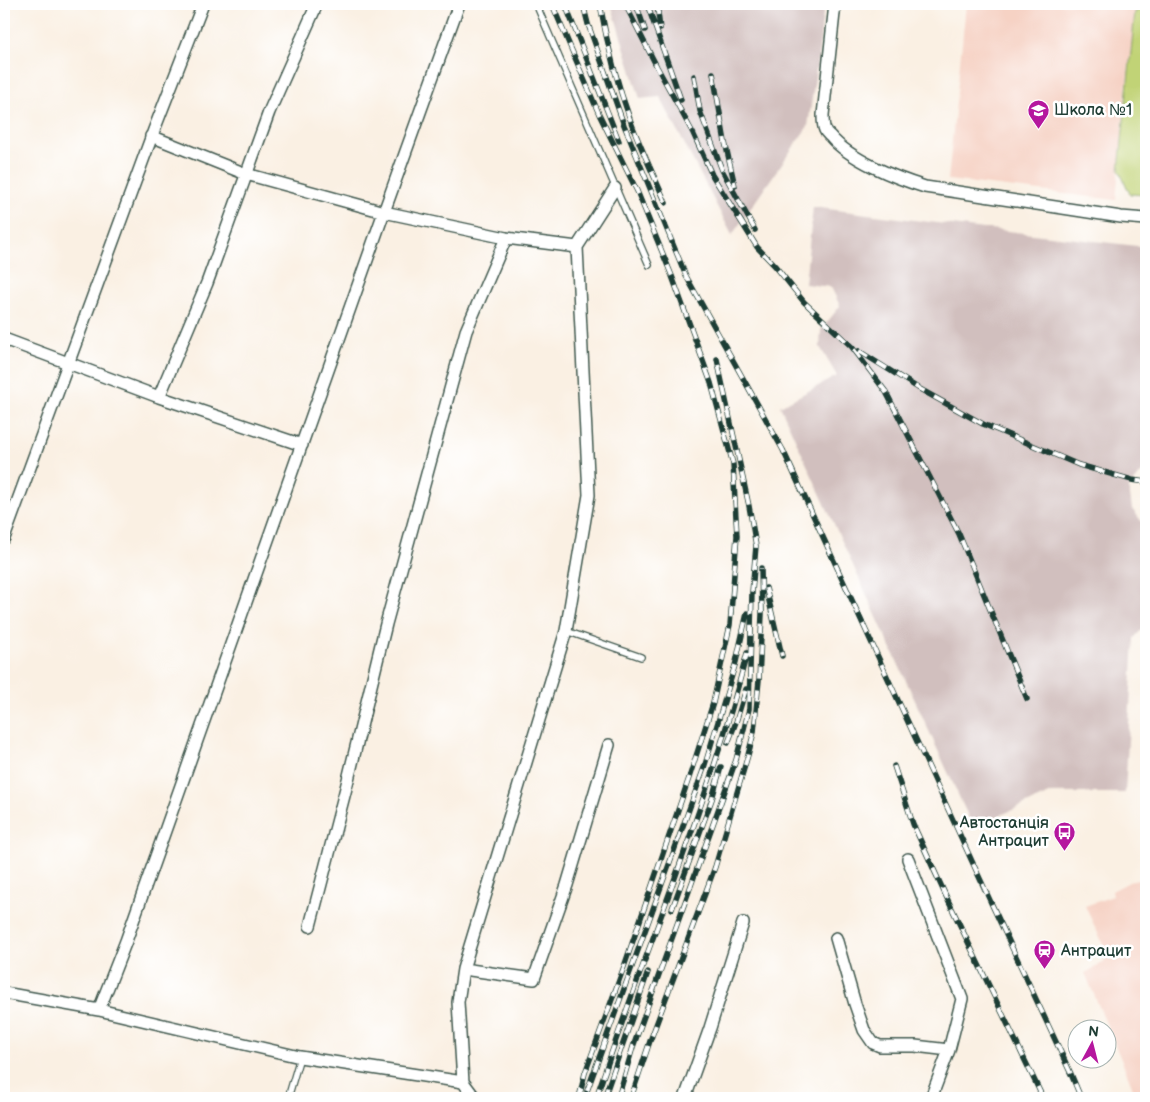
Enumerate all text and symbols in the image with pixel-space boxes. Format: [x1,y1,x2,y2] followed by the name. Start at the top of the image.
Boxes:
[1026,98,1050,129] school or university icon: Школа №1
[1054,101,1132,120] place label: Школа №1
[959,814,1050,851] place label: Автостанція Антрацит
[1053,820,1077,851] bus stop icon: Автостанція Антрацит
[1033,939,1057,970] station icon: Антрацит
[1060,942,1132,961] place label: Антрацит
[1068,1020,1118,1070] north arrow
[1087,1023,1100,1041] text: N

